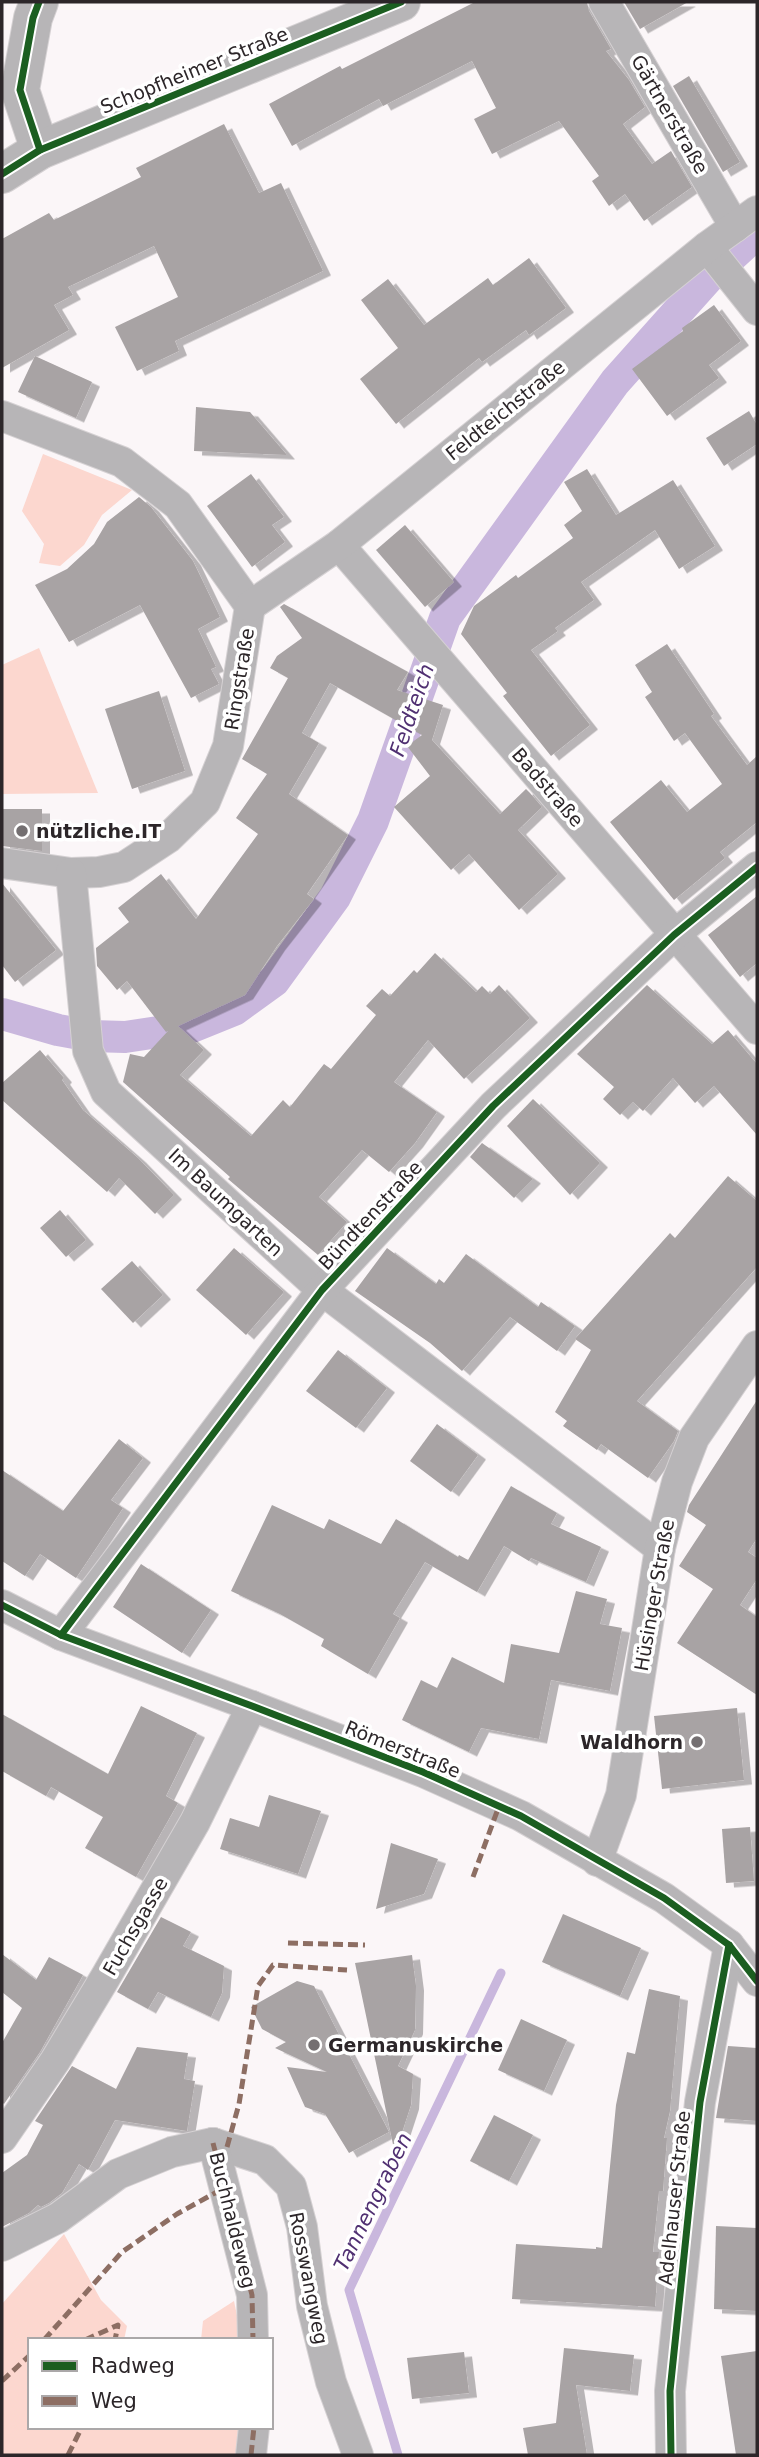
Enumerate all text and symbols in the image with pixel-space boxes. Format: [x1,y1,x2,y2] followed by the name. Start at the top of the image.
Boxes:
[97,22,291,118] street label: Schopfheimer Straße
[627,51,713,177] street label: Gärtnerstraße
[441,355,569,465] street label: Feldteichstraße
[220,626,258,732] street label: Ringstraße
[385,661,439,759] water label: Feldteich
[508,743,588,831] street label: Badstraße
[36,820,161,842] place label: nützliche.IT
[14,823,30,839] marker: nützliche.IT
[164,1143,288,1261] street label: Im Baumgarten
[314,1156,426,1274] street label: Bündtenstraße
[630,1517,678,1673] street label: Hüsinger Straße
[342,1716,464,1782] street label: Römerstraße
[580,1731,683,1753] place label: Waldhorn
[689,1734,705,1750] marker: Waldhorn
[98,1873,172,1979] street label: Fuchsgasse
[328,2034,503,2056] place label: Germanuskirche
[306,2037,322,2053] marker: Germanuskirche
[654,2110,694,2286] street label: Adelhauser Straße
[329,2129,417,2275] water label: Tannengraben
[205,2150,261,2290] street label: Buchhaldeweg
[285,2210,333,2346] street label: Rosswangweg
[28,2338,273,2429] legend
[91,2354,175,2378] text: Radweg
[91,2389,137,2413] text: Weg

